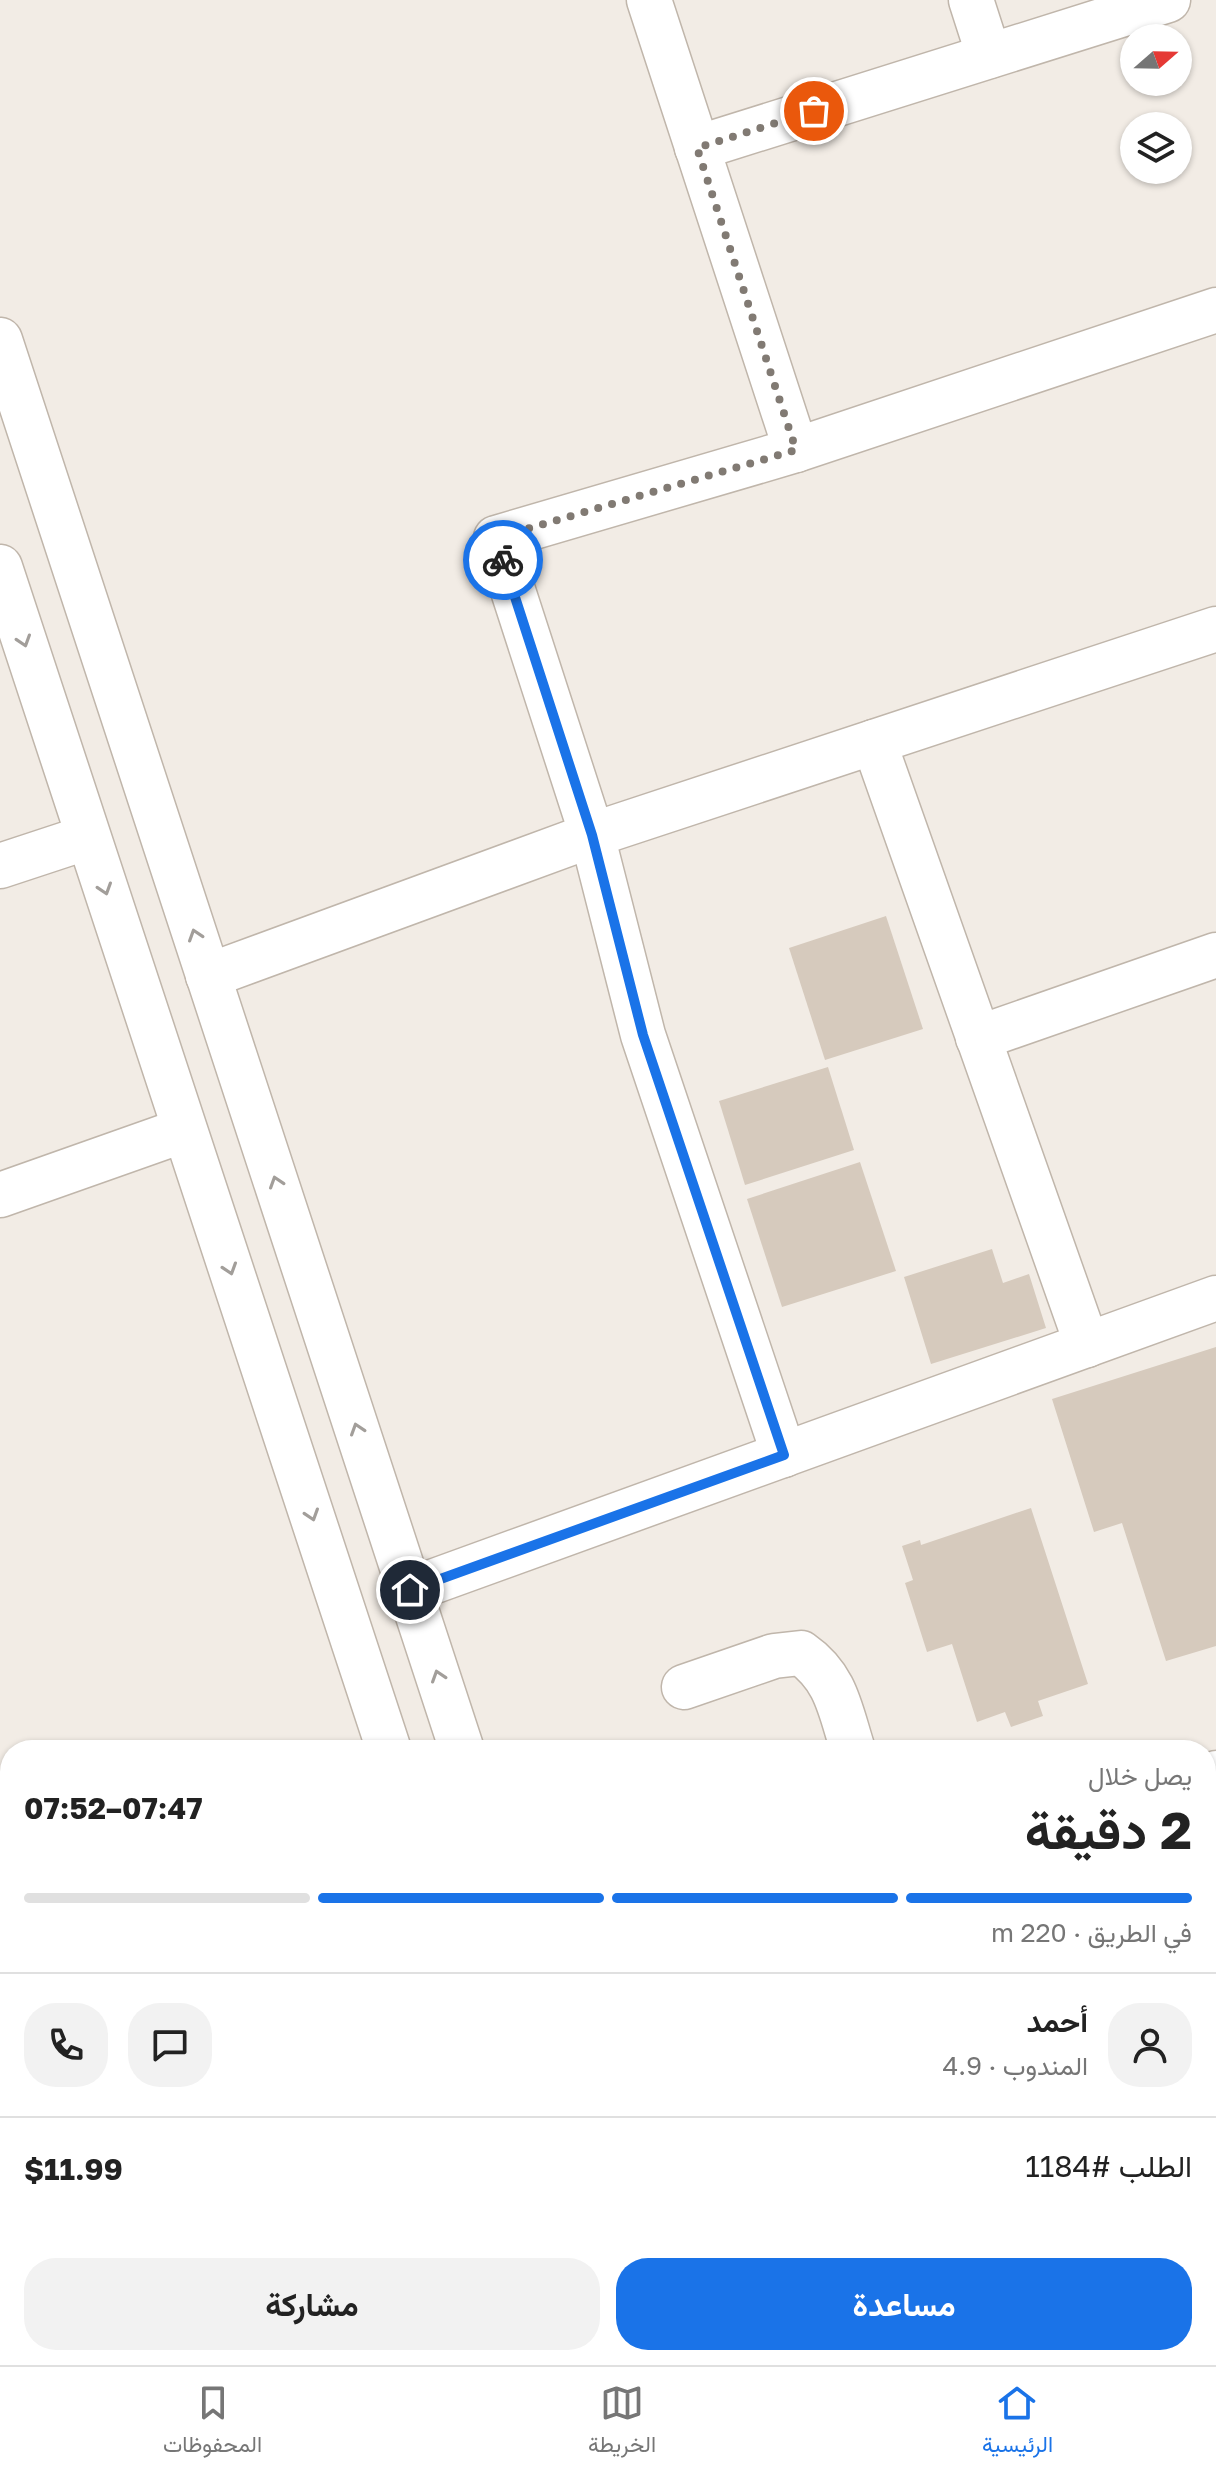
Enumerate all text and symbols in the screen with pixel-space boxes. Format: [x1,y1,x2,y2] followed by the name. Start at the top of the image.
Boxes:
[1120,24,1192,96] north arrow
[1120,24,1192,184] map controls
[780,77,848,145] pin
[792,89,836,133] icon: bag
[1120,112,1192,184] button: layers
[463,520,543,600] courier
[481,538,525,582] icon: bike
[15,634,31,648] one-way arrow
[96,881,112,895] one-way arrow
[188,928,204,942] one-way arrow
[269,1175,285,1189] one-way arrow
[220,1261,236,1275] one-way arrow
[350,1423,366,1437] one-way arrow
[302,1508,318,1522] one-way arrow
[376,1556,444,1624] pin
[388,1568,432,1612] icon: home
[431,1670,447,1684] one-way arrow
[1088,1760,1192,1791] text: يصل خلال
[24,1790,203,1826] text: 07:47–07:52
[1025,1798,1192,1860] text: 2 دقيقة
[991,1917,1192,1948] text: في الطريق · 220 m
[24,2003,108,2087] button: phone
[128,2003,212,2087] button: chat
[1026,2003,1088,2039] text: أحمد
[1108,2003,1192,2087] button: person
[943,2050,1088,2081] text: المندوب · 4.9
[1025,2148,1192,2184] text: الطلب #1184
[24,2151,123,2187] text: $11.99
[24,2258,600,2350] button: مشاركة
[616,2258,1192,2350] button: مساعدة
[163,2381,262,2464] tab: المحفوظات
[588,2381,656,2464] tab: الخريطة
[982,2381,1053,2464] tab: الرئيسية

